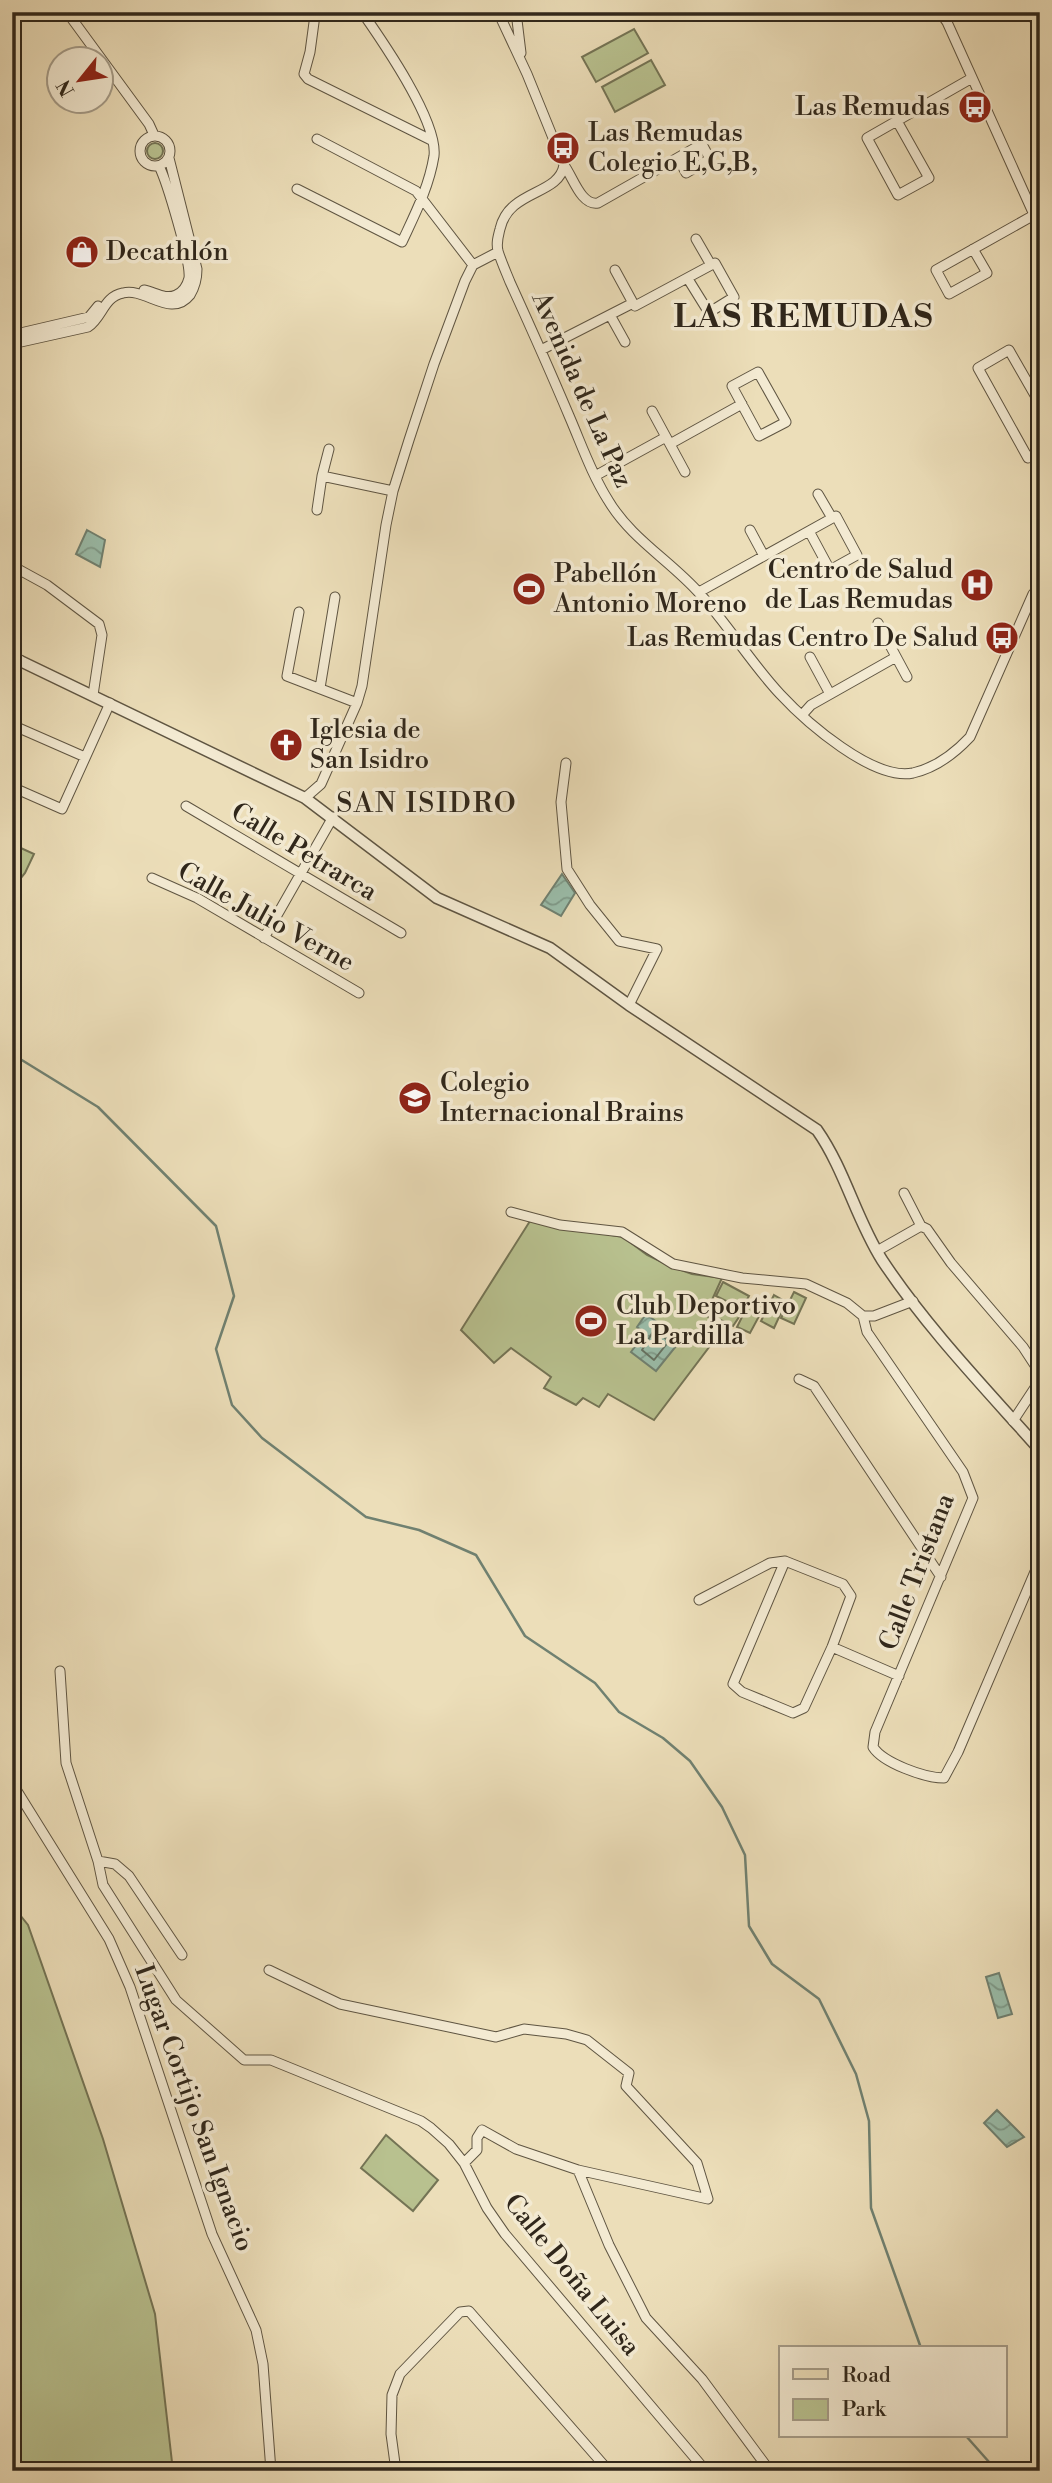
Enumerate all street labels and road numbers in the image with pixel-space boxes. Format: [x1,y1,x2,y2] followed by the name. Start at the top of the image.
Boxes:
[524,286,639,493] street label: Avenida de La Paz
[225,796,384,909] street label: Calle Petrarca
[172,855,360,979] street label: Calle Julio Verne
[872,1488,962,1655] street label: Calle Tristana
[127,1960,261,2256] street label: Lugar Cortijo San Ignacio
[497,2188,648,2363] street label: Calle Doña Luisa

